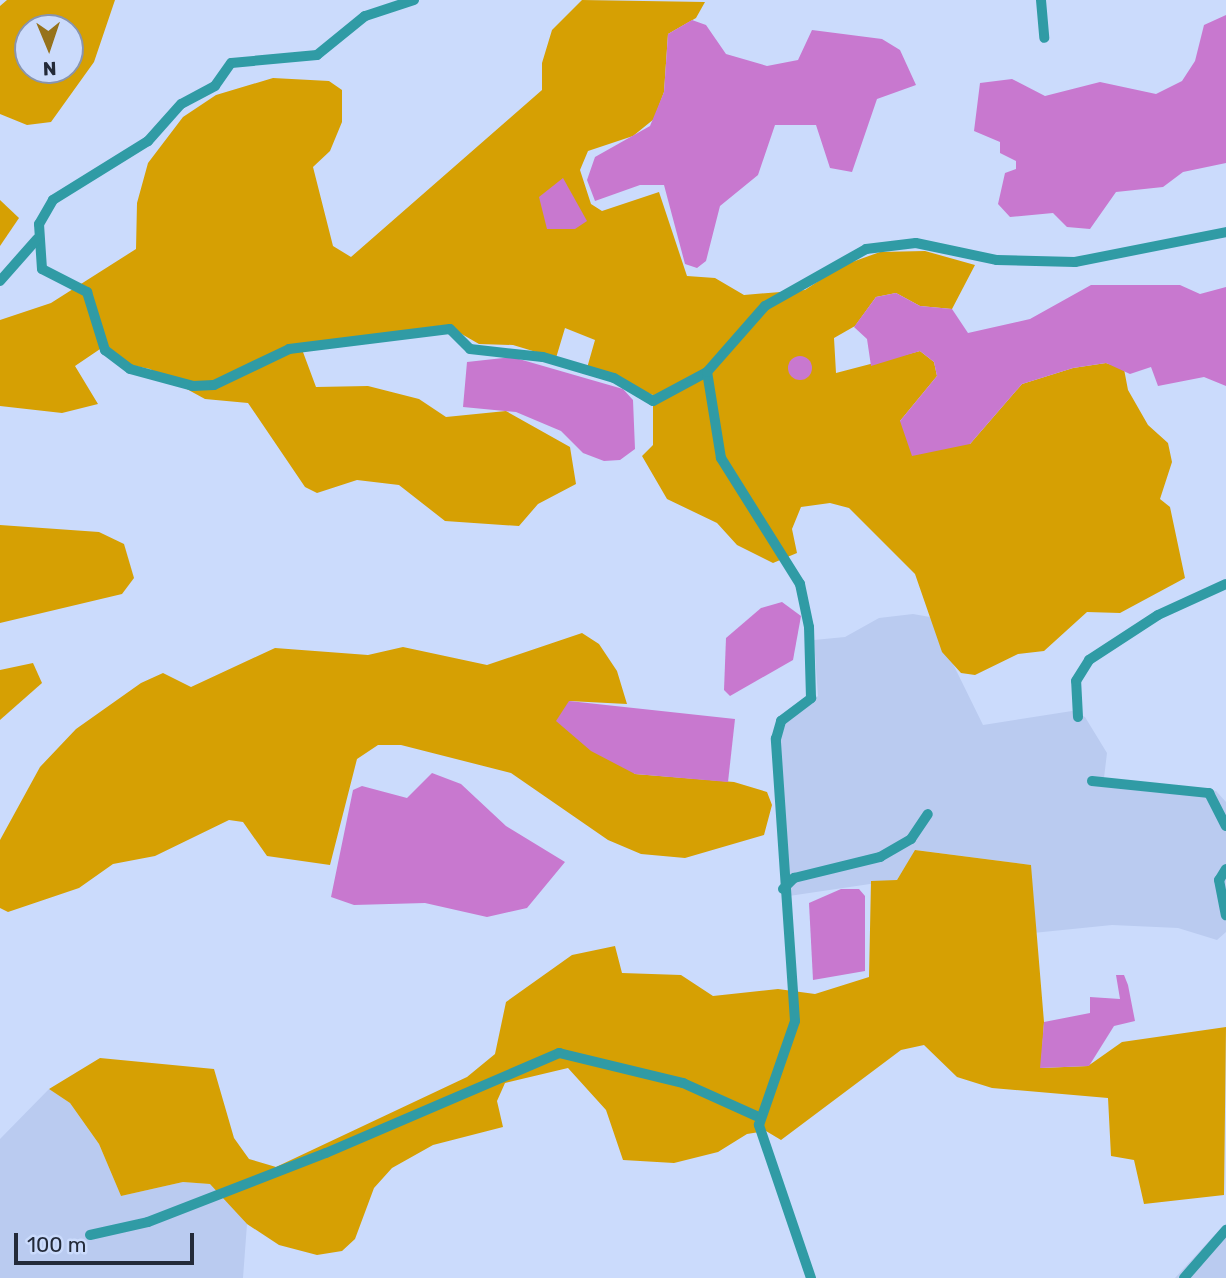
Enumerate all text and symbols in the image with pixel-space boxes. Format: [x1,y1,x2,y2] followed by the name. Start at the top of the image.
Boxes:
[14,14,84,84] north arrow
[42,57,57,80] text: N
[18,1218,198,1262] scale bar
[27,1232,86,1257] text: 100 m

